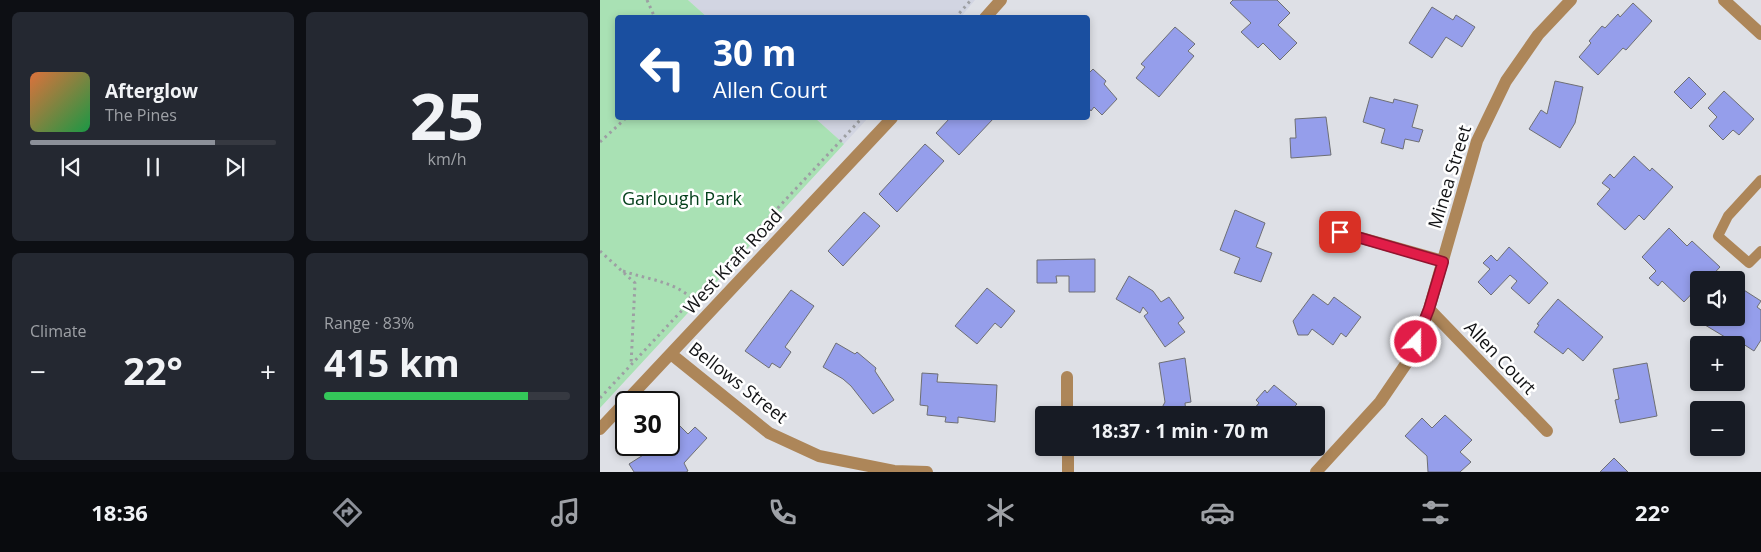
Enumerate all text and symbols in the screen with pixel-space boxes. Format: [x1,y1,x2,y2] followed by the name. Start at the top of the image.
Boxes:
[713,29,796,76] text: 30 m
[630,35,695,100] icon: left
[410,71,484,159] text: 25
[713,74,827,104] text: Allen Court
[105,78,198,104] text: Afterglow
[105,104,177,126] text: The Pines
[1422,122,1476,231] street label: Minea Street
[428,148,466,170] text: km/h
[57,153,85,181] icon: previous
[139,153,167,181] icon: pause
[221,153,249,181] icon: next
[622,186,743,210] park label: Garlough Park
[677,204,787,319] street label: West Kraft Road
[1319,211,1361,253] pin
[1326,218,1354,246] icon: arrive
[1690,271,1745,456] map controls
[1690,271,1745,326] button: sound
[324,312,414,334] text: Range · 83%
[1389,315,1441,367] position arrow
[1460,315,1542,399] street label: Allen Court
[30,320,87,342] text: Climate
[324,336,460,388] text: 415 km
[684,336,793,428] street label: Bellows Street
[1690,336,1745,391] button: +
[123,344,183,396] text: 22°
[30,352,46,390] text: −
[260,352,276,390] text: +
[615,391,680,456] speed limit sign: 30
[1690,401,1745,456] button: −
[1091,418,1269,444] text: 18:37 · 1 min · 70 m
[330,495,365,530] icon: directions
[548,495,583,530] icon: music
[765,495,800,530] icon: phone
[983,495,1018,530] icon: climate
[1200,495,1235,530] icon: car
[1418,495,1453,530] icon: filters
[91,497,148,527] text: 18:36
[1635,497,1670,527] text: 22°

